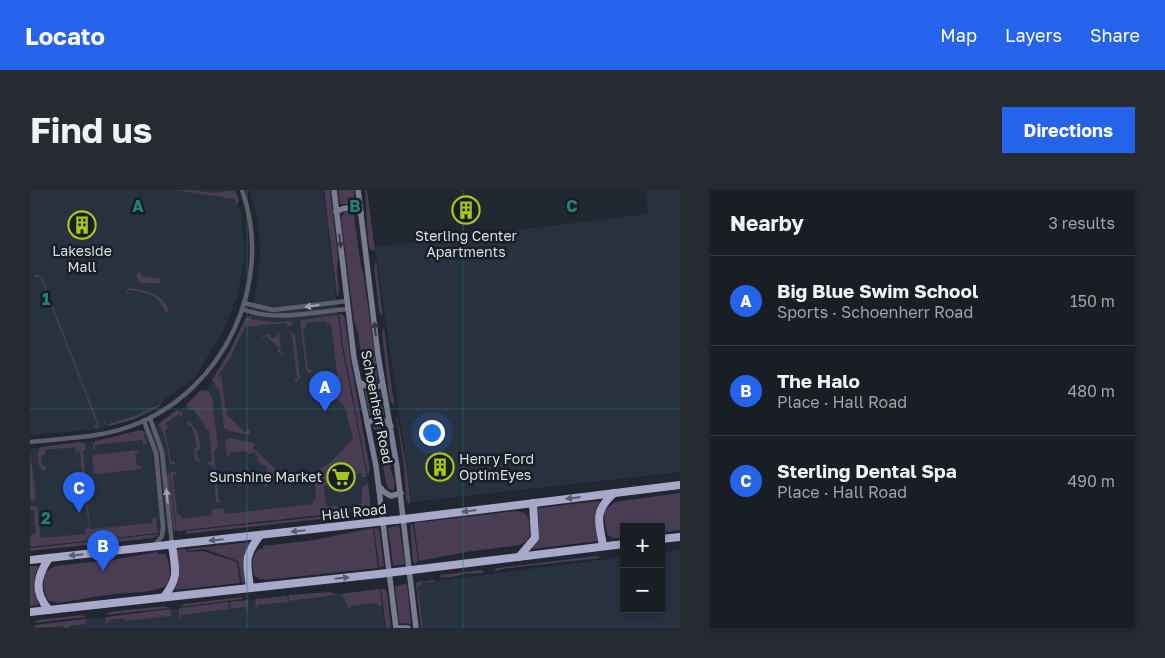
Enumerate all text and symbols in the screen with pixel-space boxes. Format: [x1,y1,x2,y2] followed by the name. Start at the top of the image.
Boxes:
[25,21,105,50] text: Locato
[940,24,977,46] text: Map
[1005,24,1062,46] text: Layers
[1090,24,1140,46] text: Share
[1002,107,1135,153] button: Directions
[30,109,152,151] text: Find us
[451,195,481,225] building icon: Sterling Center Apartments
[132,196,144,216] text: A
[349,196,361,216] text: B
[566,196,578,216] text: C
[67,210,97,240] building icon: Lakeside Mall
[730,210,804,236] text: Nearby
[1048,213,1115,233] text: 3 results
[415,227,518,260] place label: Sterling Center Apartments
[336,233,344,249] one-way arrow
[52,242,112,275] place label: Lakeside Mall
[777,279,978,302] text: Big Blue Swim School
[42,289,50,309] text: 1
[740,291,752,311] text: A
[1070,291,1115,311] text: 150 m
[304,302,320,310] one-way arrow
[777,302,973,322] text: Sports · Schoenherr Road
[370,321,378,337] one-way arrow
[358,348,397,465] street label: Schoenherr Road
[777,369,860,392] text: The Halo
[309,371,341,412] pin: A
[740,381,752,401] text: B
[1067,381,1115,401] text: 480 m
[777,392,907,412] text: Place · Hall Road
[419,420,445,446] your location
[459,450,534,483] place label: Henry Ford OptimEyes
[425,452,455,482] building icon: Henry Ford OptimEyes
[777,459,957,482] text: Sterling Dental Spa
[326,462,356,492] supermarket icon: Sunshine Market
[209,468,322,485] place label: Sunshine Market
[740,471,752,491] text: C
[1067,471,1115,491] text: 490 m
[63,472,95,513] pin: C
[777,482,907,502] text: Place · Hall Road
[163,488,171,504] one-way arrow
[565,494,581,502] one-way arrow
[321,500,387,523] street label: Hall Road
[461,507,477,515] one-way arrow
[41,508,51,528] text: 2
[620,523,665,613] map controls
[620,523,665,568] button: +
[289,527,305,535] one-way arrow
[87,530,119,571] pin: B
[207,536,223,544] one-way arrow
[68,551,84,559] one-way arrow
[620,568,665,613] button: −
[334,574,350,582] one-way arrow

